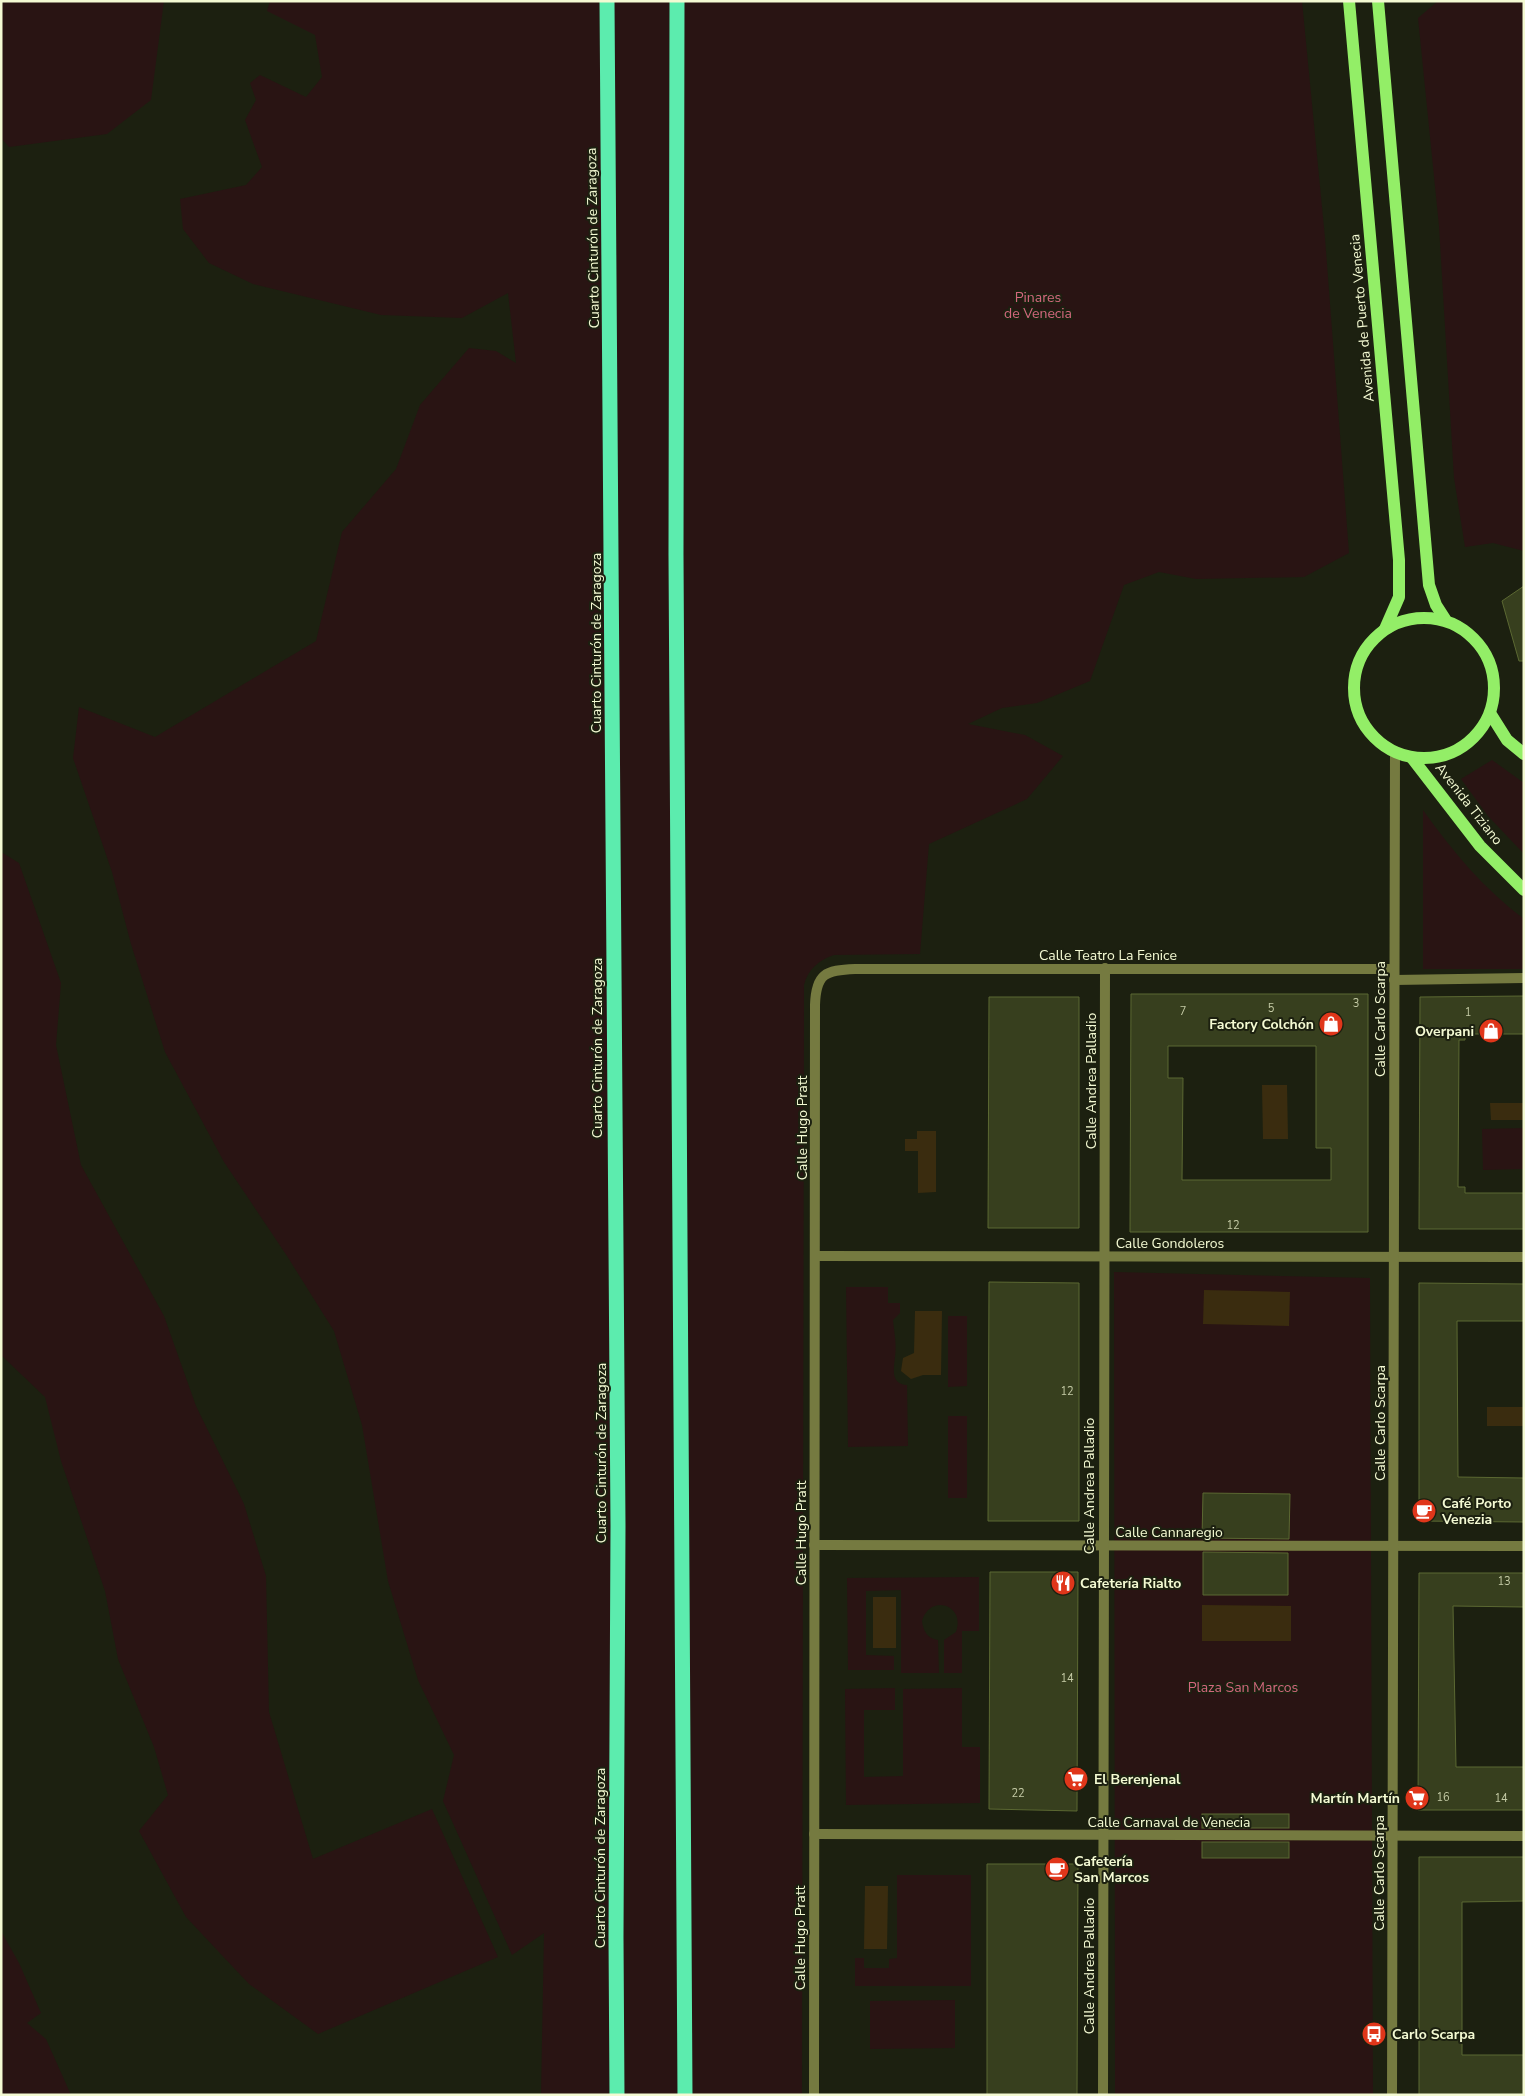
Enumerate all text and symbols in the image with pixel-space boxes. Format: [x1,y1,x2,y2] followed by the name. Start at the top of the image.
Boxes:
[582,148,604,328] street label: Cuarto Cinturón de Zaragoza
[1345,233,1379,403] street label: Avenida de Puerto Venecia
[1004,288,1072,323] park label: Pinares de Venecia
[587,553,606,733] street label: Cuarto Cinturón de Zaragoza
[1431,759,1507,849] street label: Avenida Tiziano
[1039,946,1177,965] street label: Calle Teatro La Fenice
[588,958,607,1138] street label: Cuarto Cinturón de Zaragoza
[1371,961,1390,1077] street label: Calle Carlo Scarpa
[1353,996,1359,1011] house number: 3
[1268,1001,1275,1016] house number: 5
[1180,1004,1186,1019] house number: 7
[1465,1005,1471,1020] house number: 1
[1318,1011,1344,1037] shop icon: Factory Colchón
[1082,1013,1101,1149] street label: Calle Andrea Palladio
[1209,1015,1314,1034] place label: Factory Colchón
[1478,1018,1504,1044] shop icon: Overpani
[1415,1022,1474,1041] place label: Overpani
[793,1076,812,1180] street label: Calle Hugo Pratt
[1226,1218,1240,1233] house number: 12
[1116,1234,1225,1253] street label: Calle Gondoleros
[592,1363,611,1543] street label: Cuarto Cinturón de Zaragoza
[1371,1365,1390,1481] street label: Calle Carlo Scarpa
[1060,1384,1074,1399] house number: 12
[1080,1418,1099,1554] street label: Calle Andrea Palladio
[792,1481,811,1585] street label: Calle Hugo Pratt
[1441,1494,1511,1529] place label: Café Porto Venezia
[1411,1498,1437,1524] cafe icon: Café Porto Venezia
[1115,1523,1223,1542] street label: Calle Cannaregio
[1050,1570,1076,1596] restaurant icon: Cafetería Rialto
[1080,1574,1181,1593] place label: Cafetería Rialto
[1497,1574,1511,1589] house number: 13
[1060,1671,1074,1686] house number: 14
[1188,1678,1299,1697] park label: Plaza San Marcos
[1063,1766,1089,1792] supermarket icon: El Berenjenal
[591,1768,610,1948] street label: Cuarto Cinturón de Zaragoza
[1094,1770,1181,1789] place label: El Berenjenal
[1404,1785,1430,1811] supermarket icon: Martín Martín
[1011,1786,1025,1801] house number: 22
[1311,1789,1400,1808] place label: Martín Martín
[1436,1790,1450,1805] house number: 16
[1494,1791,1508,1806] house number: 14
[1087,1813,1251,1832] street label: Calle Carnaval de Venecia
[1370,1815,1389,1931] street label: Calle Carlo Scarpa
[1074,1852,1149,1887] place label: Cafetería San Marcos
[1044,1856,1070,1882] cafe icon: Cafetería San Marcos
[791,1886,810,1990] street label: Calle Hugo Pratt
[1080,1898,1099,2034] street label: Calle Andrea Palladio
[1361,2021,1387,2047] bus stop icon: Carlo Scarpa
[1392,2025,1475,2044] place label: Carlo Scarpa

